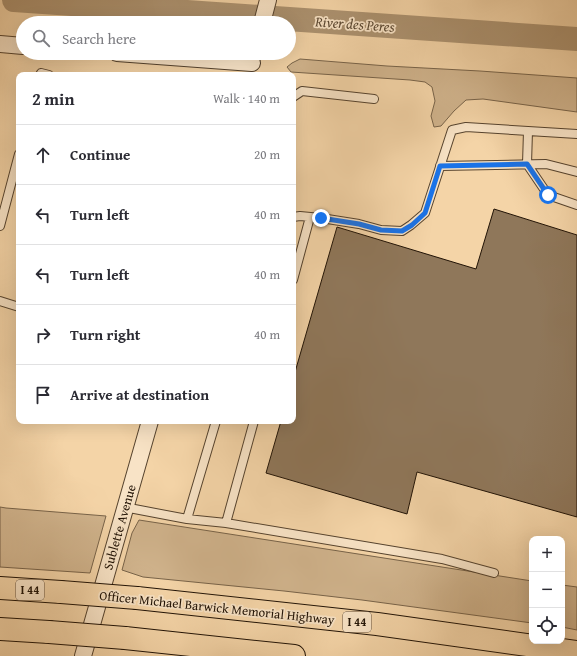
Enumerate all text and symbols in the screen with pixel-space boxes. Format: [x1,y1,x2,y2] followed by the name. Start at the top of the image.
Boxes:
[314,11,395,37] water label: River des Peres
[16,16,296,60] search box
[30,27,52,49] icon: search
[62,28,136,49] text: Search here
[32,86,74,111] text: 2 min
[213,89,280,108] text: Walk · 140 m
[32,144,54,166] icon: ahead
[70,144,131,165] text: Continue
[254,145,280,164] text: 20 m
[539,186,557,204] route start
[32,204,54,226] icon: left
[70,204,129,225] text: Turn left
[254,205,280,224] text: 40 m
[312,209,330,227] route end
[32,264,54,286] icon: left
[70,264,129,285] text: Turn left
[254,265,280,284] text: 40 m
[32,324,54,346] icon: right
[70,324,141,345] text: Turn right
[254,325,280,344] text: 40 m
[32,384,54,406] icon: arrive
[70,384,209,405] text: Arrive at destination
[98,482,141,572] street label: Sublette Avenue
[529,536,565,644] map controls
[529,536,565,572] button: +
[529,572,565,608] button: −
[16,580,44,600] road number: I 44
[99,586,336,629] street label: Officer Michael Barwick Memorial Highway
[529,608,565,644] button: locate
[343,612,371,632] road number: I 44

